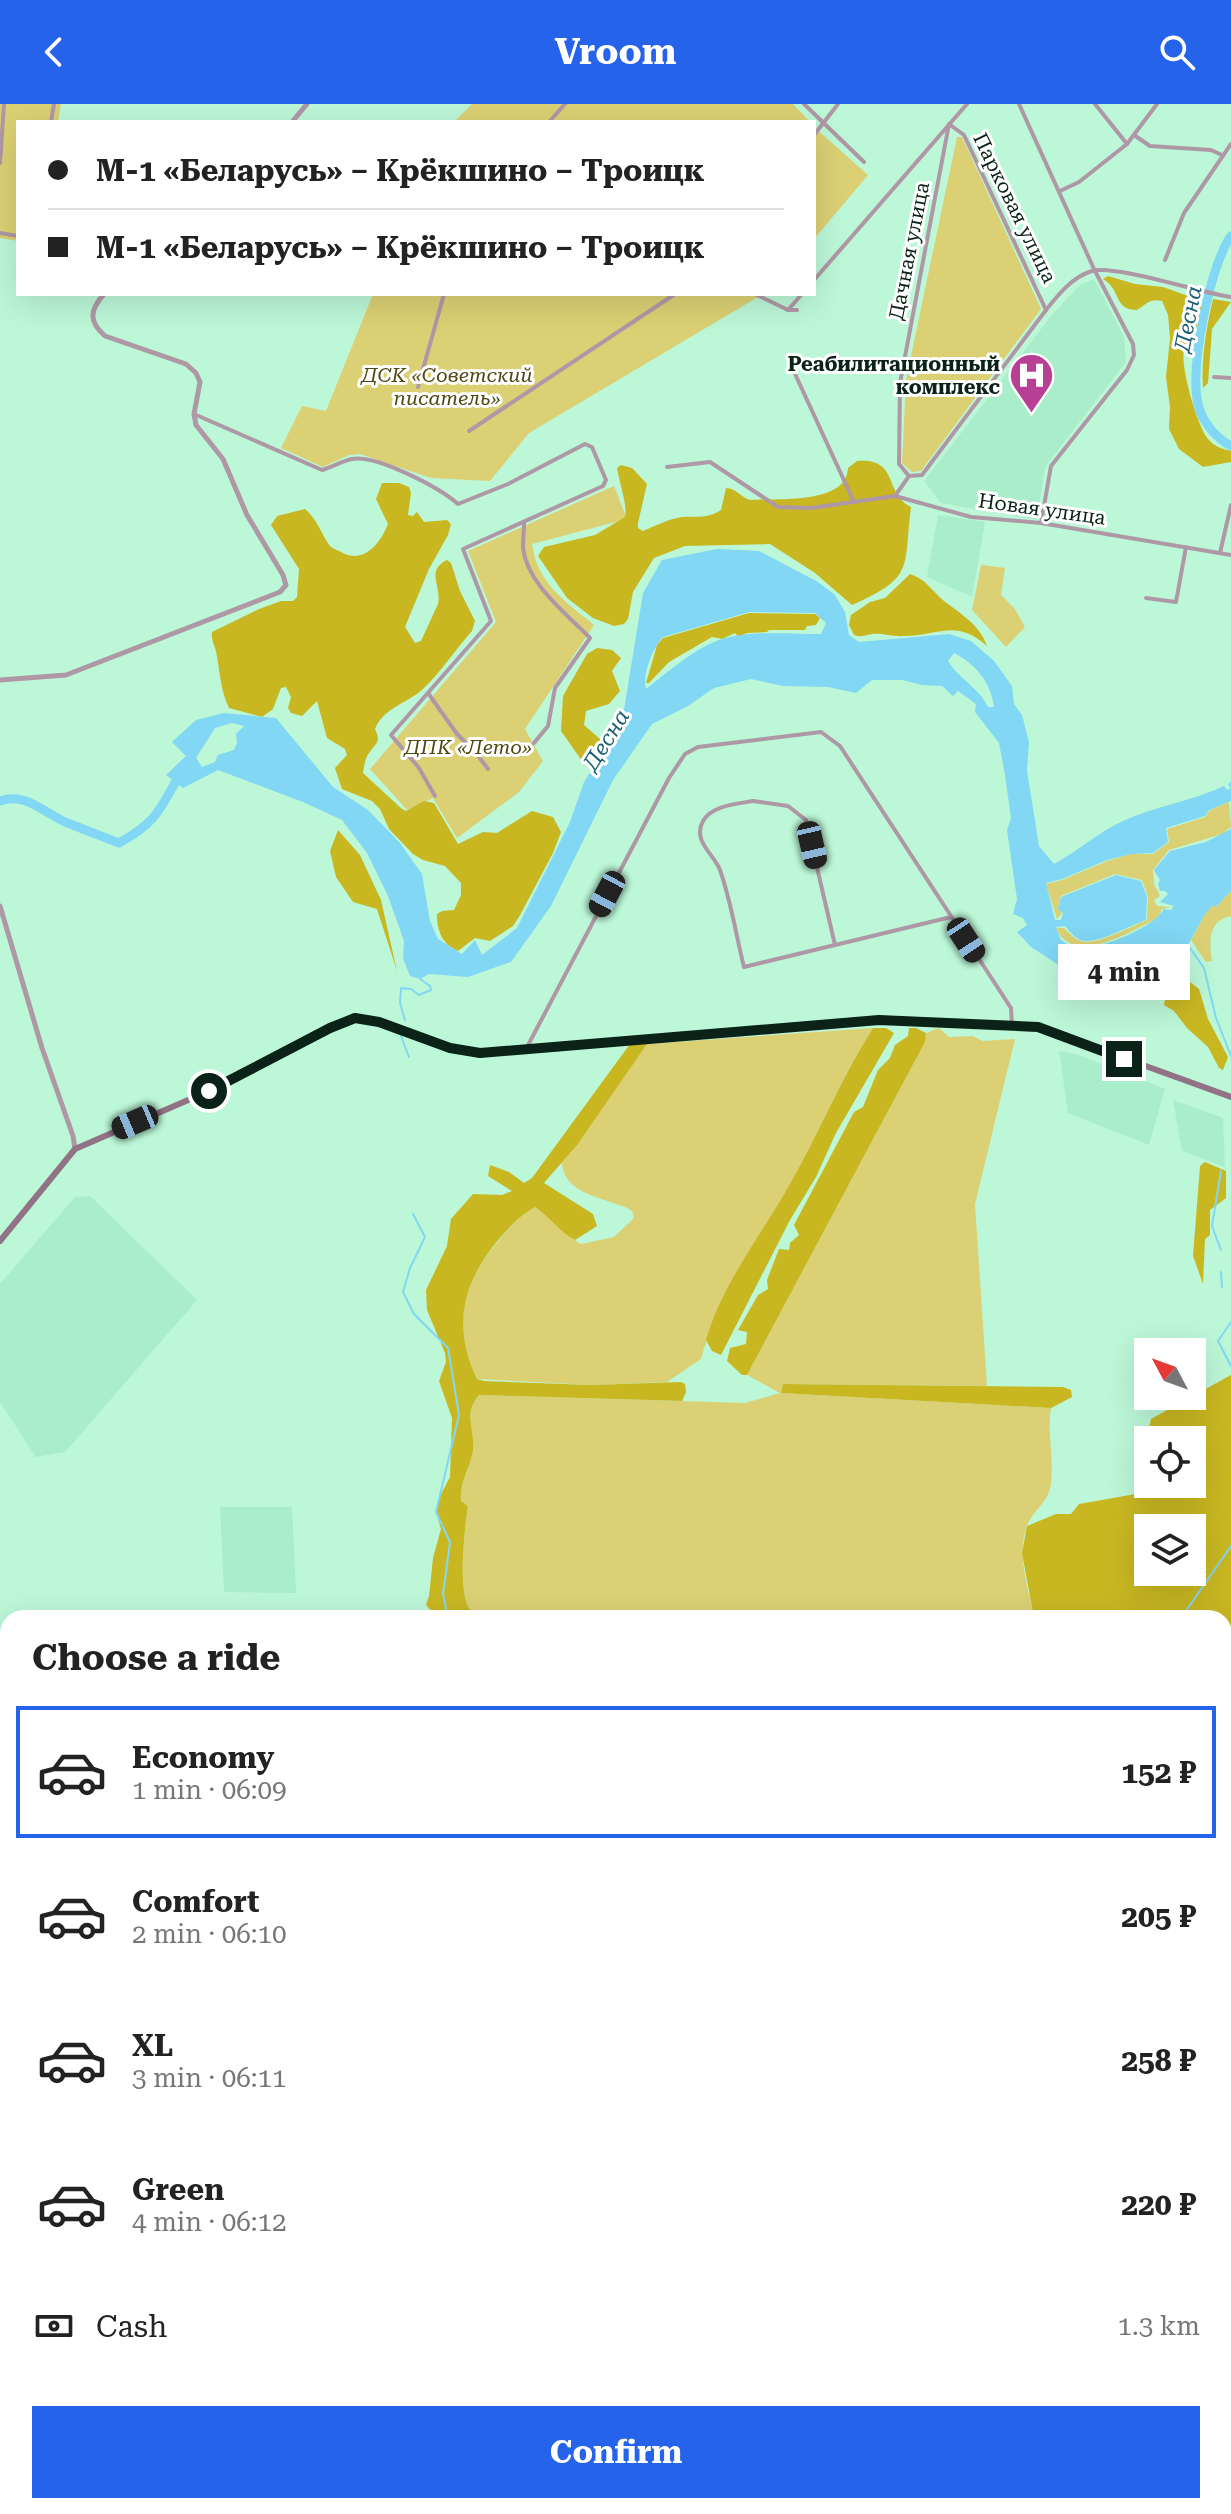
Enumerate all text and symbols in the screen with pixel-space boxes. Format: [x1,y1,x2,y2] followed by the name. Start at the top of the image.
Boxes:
[32,30,76,74] icon: back
[1155,30,1199,74] icon: search
[555,31,676,73] text: Vroom
[968,129,1062,287] street label: Парковая улица
[96,153,704,188] text: М-1 «Беларусь» – Крёкшино – Троицк
[884,180,934,322] street label: Дачная улица
[96,230,704,265] text: М-1 «Беларусь» – Крёкшино – Троицк
[1169,284,1207,356] water label: Десна
[1007,351,1055,414] hospital icon: Реабилитационный комплекс
[788,352,1000,399] place label: Реабилитационный комплекс
[360,363,533,410] park label: ДСК «Советский писатель»
[977,488,1107,530] street label: Новая улица
[577,705,634,777] water label: Десна
[403,735,532,759] park label: ДПК «Лето»
[795,819,829,871] car
[585,867,629,921] car
[943,913,989,967] car
[1058,943,1190,999] callout: 4 min
[1088,957,1160,987] text: 4 min
[1106,1041,1142,1077] route end
[191,1073,227,1109] route start
[108,1102,162,1142] car
[1134,1338,1206,1410] north arrow
[1134,1338,1206,1586] map controls
[1134,1426,1206,1498] button: locate
[1134,1514,1206,1586] button: layers
[32,1637,280,1679] text: Choose a ride
[36,1736,108,1808] icon: car
[132,1740,274,1775] text: Economy
[1121,1755,1196,1790] text: 152 ₽
[132,1775,287,1805] text: 1 min · 06:09
[36,1880,108,1952] icon: car
[132,1884,259,1919] text: Comfort
[1121,1899,1196,1934] text: 205 ₽
[132,1919,287,1949] text: 2 min · 06:10
[36,2024,108,2096] icon: car
[132,2028,173,2063] text: XL
[1121,2043,1196,2078] text: 258 ₽
[132,2063,287,2093] text: 3 min · 06:11
[36,2168,108,2240] icon: car
[132,2172,224,2207] text: Green
[1121,2187,1196,2222] text: 220 ₽
[132,2207,287,2237] text: 4 min · 06:12
[32,2304,76,2348] icon: cash
[96,2309,167,2344] text: Cash
[1117,2311,1200,2341] text: 1.3 km
[32,2406,1200,2498] button: Confirm

